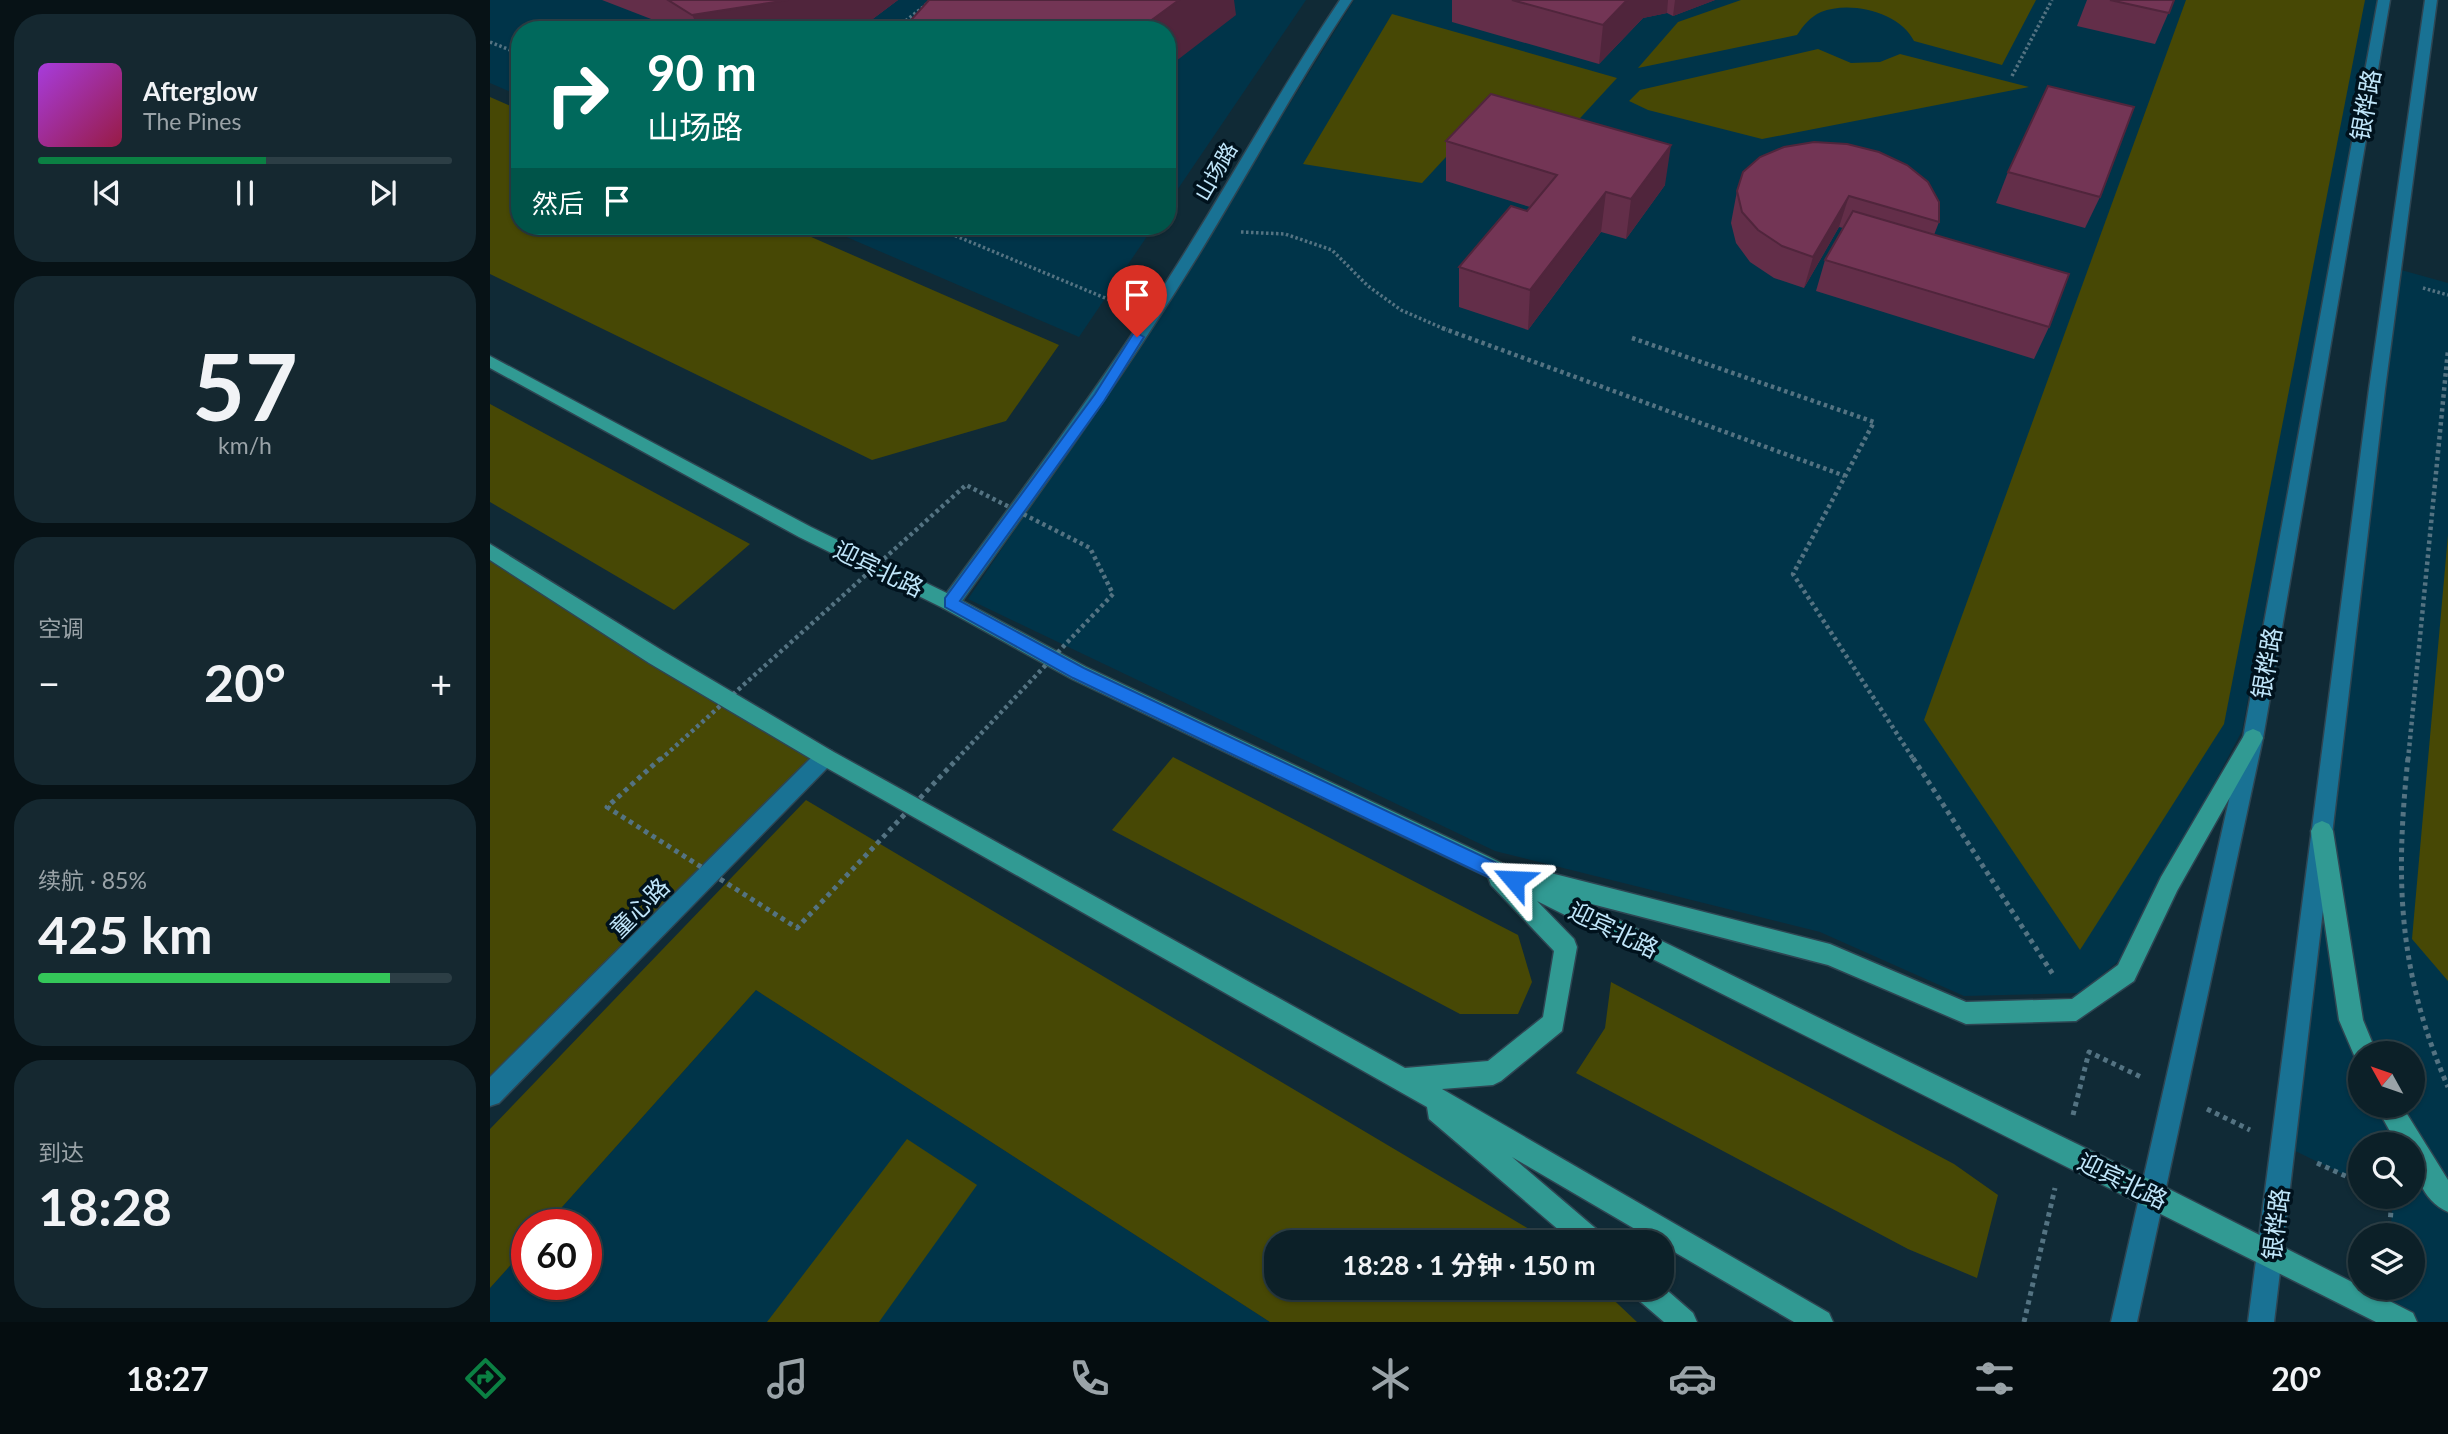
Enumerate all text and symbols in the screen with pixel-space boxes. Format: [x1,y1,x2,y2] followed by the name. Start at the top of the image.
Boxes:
[647,43,757,101] text: 90 m
[532,49,623,140] icon: right
[2344,67,2386,143] street label: 银桦路
[143,75,258,107] text: Afterglow
[143,107,241,135] text: The Pines
[647,107,743,146] text: 山场路
[1188,137,1242,205] street label: 山场路
[88,174,126,212] icon: previous
[226,174,264,212] icon: pause
[364,174,402,212] icon: next
[598,182,636,220] icon: arrive
[532,187,584,219] text: 然后
[1107,265,1167,337] pin
[1118,276,1156,314] icon: arrive
[192,331,298,440] text: 57
[218,431,272,459] text: km/h
[830,534,928,602] street label: 迎宾北路
[38,614,84,642] text: 空调
[2245,625,2287,701] street label: 银桦路
[204,651,286,713] text: 20°
[38,660,60,706] text: −
[430,660,452,706] text: +
[1477,843,1551,917] position arrow
[38,866,147,894] text: 续航 · 85%
[603,871,675,943] street label: 童心路
[1565,895,1663,963] street label: 迎宾北路
[38,903,212,965] text: 425 km
[2348,1041,2426,1118] north arrow
[2348,1041,2425,1300] map controls
[2348,1132,2425,1209] button: search
[38,1138,84,1166] text: 到达
[2074,1146,2172,1214] street label: 迎宾北路
[38,1175,172,1237] text: 18:28
[2256,1187,2294,1261] street label: 银桦路
[511,1209,602,1300] speed limit sign: 60
[2348,1223,2425,1300] button: layers
[1342,1249,1596,1281] text: 18:28 · 1 分钟 · 150 m
[461,1354,510,1403] icon: directions
[763,1354,812,1403] icon: music
[1065,1354,1114,1403] icon: phone
[1366,1354,1415,1403] icon: climate
[1668,1354,1717,1403] icon: car
[1970,1354,2019,1403] icon: filters
[126,1359,209,1398] text: 18:27
[2271,1359,2322,1398] text: 20°

